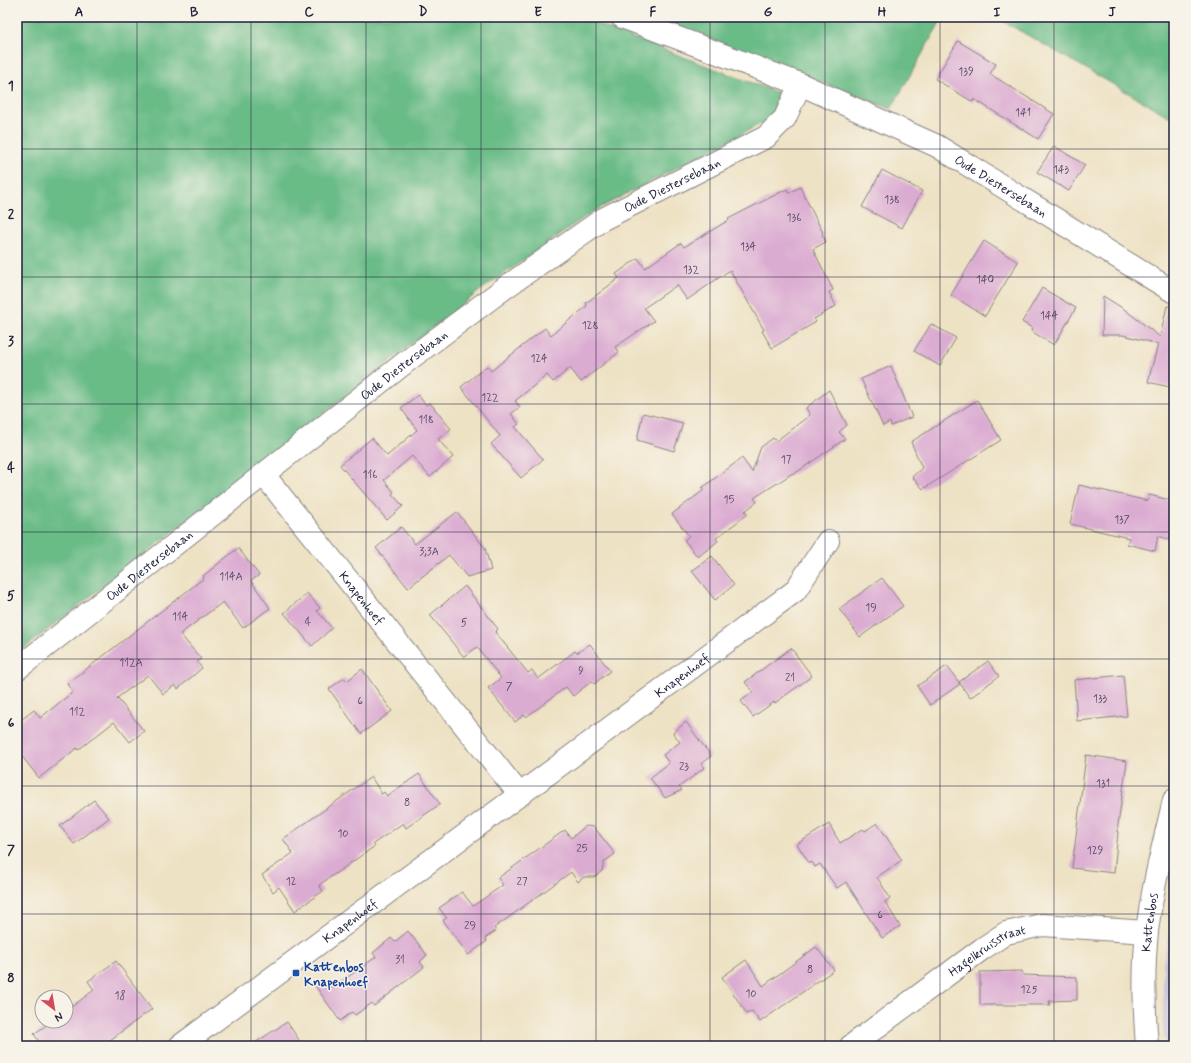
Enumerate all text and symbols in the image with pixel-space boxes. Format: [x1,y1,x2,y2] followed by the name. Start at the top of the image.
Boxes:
[75,4,83,21] text: A
[190,4,199,21] text: B
[304,4,314,21] text: C
[419,4,428,21] text: D
[534,4,542,21] text: E
[650,4,657,21] text: F
[764,4,773,21] text: G
[878,4,887,21] text: H
[994,4,1001,21] text: I
[1108,4,1116,21] text: J
[958,65,974,79] house number: 139
[8,78,14,95] text: 1
[1015,106,1031,120] house number: 141
[951,152,1050,222] street label: Oude Diestersebaan
[621,154,724,217] street label: Oude Diestersebaan
[1053,163,1070,177] house number: 143
[884,193,900,207] house number: 138
[8,206,15,223] text: 2
[787,211,801,225] house number: 136
[740,240,757,254] house number: 134
[683,263,699,277] house number: 132
[976,273,994,287] house number: 140
[1040,309,1059,323] house number: 144
[582,319,598,333] house number: 128
[357,327,451,405] street label: Oude Diestersebaan
[8,333,14,350] text: 3
[530,352,548,366] house number: 124
[481,391,499,405] house number: 122
[418,413,434,427] house number: 118
[781,453,792,467] house number: 17
[7,460,15,477] text: 4
[363,468,377,482] house number: 116
[724,493,735,507] house number: 15
[1114,513,1130,527] house number: 137
[103,527,197,606] street label: Oude Diestersebaan
[419,545,439,559] house number: 3;3A
[334,568,388,629] street label: Knapenhoef
[219,570,243,584] house number: 114A
[7,588,15,605] text: 5
[865,601,877,615] house number: 19
[172,610,189,624] house number: 114
[305,615,312,629] house number: 4
[461,616,468,630] house number: 5
[652,650,714,702] street label: Knapenhoef
[119,656,143,670] house number: 112A
[578,664,584,678] house number: 9
[785,671,795,685] house number: 21
[506,680,513,694] house number: 7
[1093,692,1108,706] house number: 133
[357,694,363,708] house number: 6
[69,705,86,719] house number: 112
[8,715,15,732] text: 6
[679,760,689,774] house number: 23
[1096,777,1110,791] house number: 131
[404,796,410,810] house number: 8
[337,827,349,841] house number: 10
[7,842,15,859] text: 7
[576,842,588,856] house number: 25
[1087,844,1103,858] house number: 129
[286,875,297,889] house number: 12
[517,875,528,889] house number: 27
[1138,891,1163,953] street label: Kattenbos
[320,896,382,948] street label: Knapenhoef
[877,908,883,922] house number: 6
[464,919,476,933] house number: 29
[945,922,1027,981] street label: Hagelkruisstraat
[395,953,405,967] house number: 31
[304,959,369,991] place label: Kattenbos Knapenhoef
[807,963,813,977] house number: 8
[291,968,301,978] marker: Kattenbos Knapenhoef
[7,970,15,987] text: 8
[1021,983,1037,997] house number: 125
[745,987,757,1001] house number: 10
[34,989,74,1029] north arrow
[115,989,125,1003] house number: 18
[52,1009,65,1025] text: N

